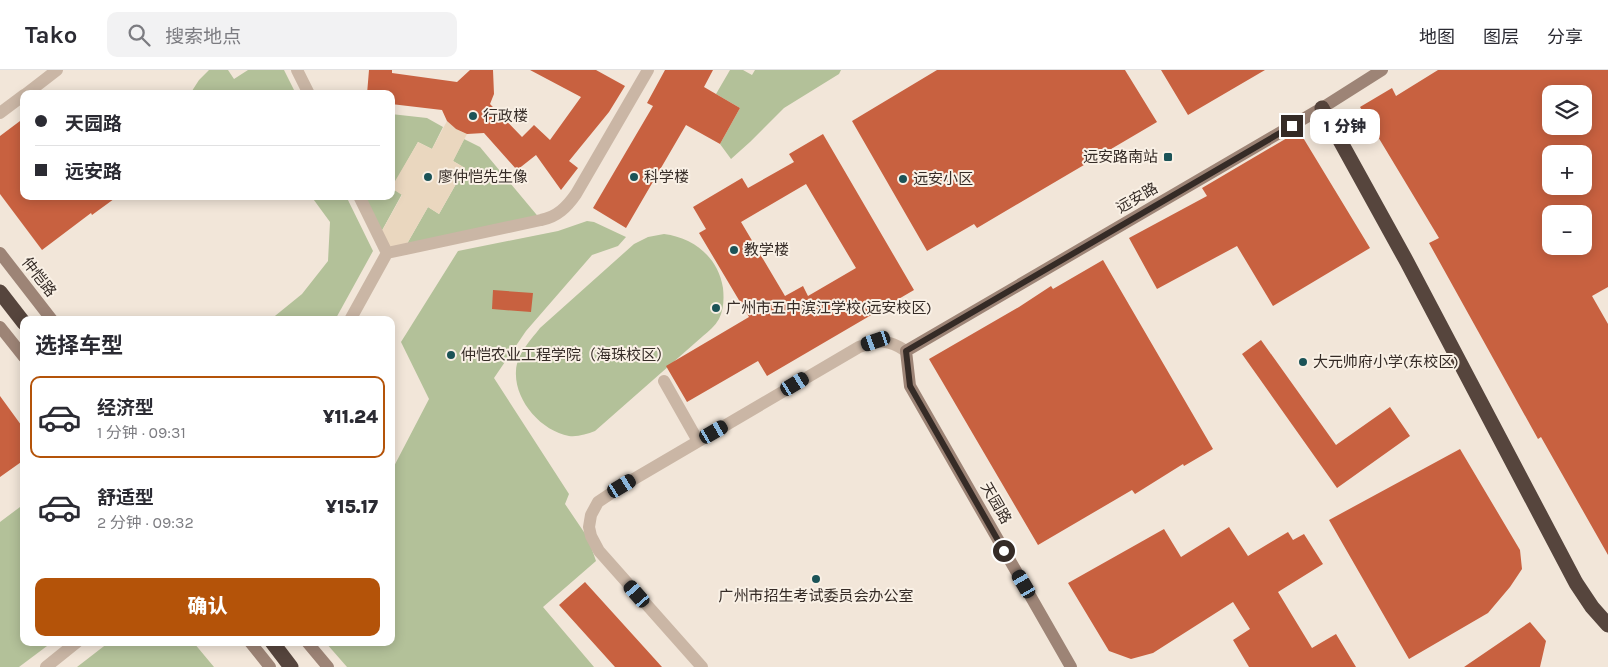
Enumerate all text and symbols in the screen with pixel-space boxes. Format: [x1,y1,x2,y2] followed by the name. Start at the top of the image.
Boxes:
[107,12,457,57] search box
[25,21,77,49] text: Tako
[125,21,153,49] icon: search
[165,26,241,48] text: 搜索地点
[1419,26,1455,48] text: 地图
[1483,26,1519,48] text: 图层
[1547,26,1583,48] text: 分享
[1542,85,1592,255] map controls
[1542,85,1592,135] button: layers
[483,107,528,125] place label: 行政楼
[1310,108,1380,144] callout: 1 分钟
[467,110,479,122] marker: 行政楼
[65,113,122,135] text: 天园路
[1281,115,1303,137] route end
[1324,117,1366,136] text: 1 分钟
[1542,145,1592,195] button: +
[1083,148,1158,166] place label: 远安路南站
[1162,151,1174,163] marker: 远安路南站
[65,161,122,183] text: 远安路
[438,168,528,186] place label: 廖仲恺先生像
[644,168,689,186] place label: 科学楼
[913,170,973,188] place label: 远安小区
[422,171,434,183] marker: 廖仲恺先生像
[628,171,640,183] marker: 科学楼
[897,173,909,185] marker: 远安小区
[1113,179,1161,217] street label: 远安路
[1542,205,1592,255] button: −
[744,241,789,259] place label: 教学楼
[728,244,740,256] marker: 教学楼
[18,254,60,300] street label: 仲恺路
[726,299,932,317] place label: 广州市五中滨江学校(远安校区)
[710,302,722,314] marker: 广州市五中滨江学校(远安校区)
[859,329,892,353] car
[35,333,123,359] text: 选择车型
[461,346,671,364] place label: 仲恺农业工程学院（海珠校区）
[445,349,457,361] marker: 仲恺农业工程学院（海珠校区）
[1313,353,1459,371] place label: 大元帅府小学(东校区)
[1297,356,1309,368] marker: 大元帅府小学(东校区)
[778,370,811,398] car
[37,395,82,440] icon: car
[97,397,154,419] text: 经济型
[323,406,378,428] text: ¥11.24
[697,418,730,446] car
[97,423,186,442] text: 1 分钟 · 09:31
[605,472,638,500] car
[977,479,1015,527] street label: 天园路
[37,485,82,530] icon: car
[97,487,154,509] text: 舒适型
[325,496,378,518] text: ¥15.17
[97,513,194,532] text: 2 分钟 · 09:32
[993,540,1015,562] route start
[1010,567,1037,601] car
[810,573,822,585] marker: 广州市招生考试委员会办公室
[35,578,380,636] button: 确认
[621,578,652,610] car
[718,587,914,605] place label: 广州市招生考试委员会办公室

